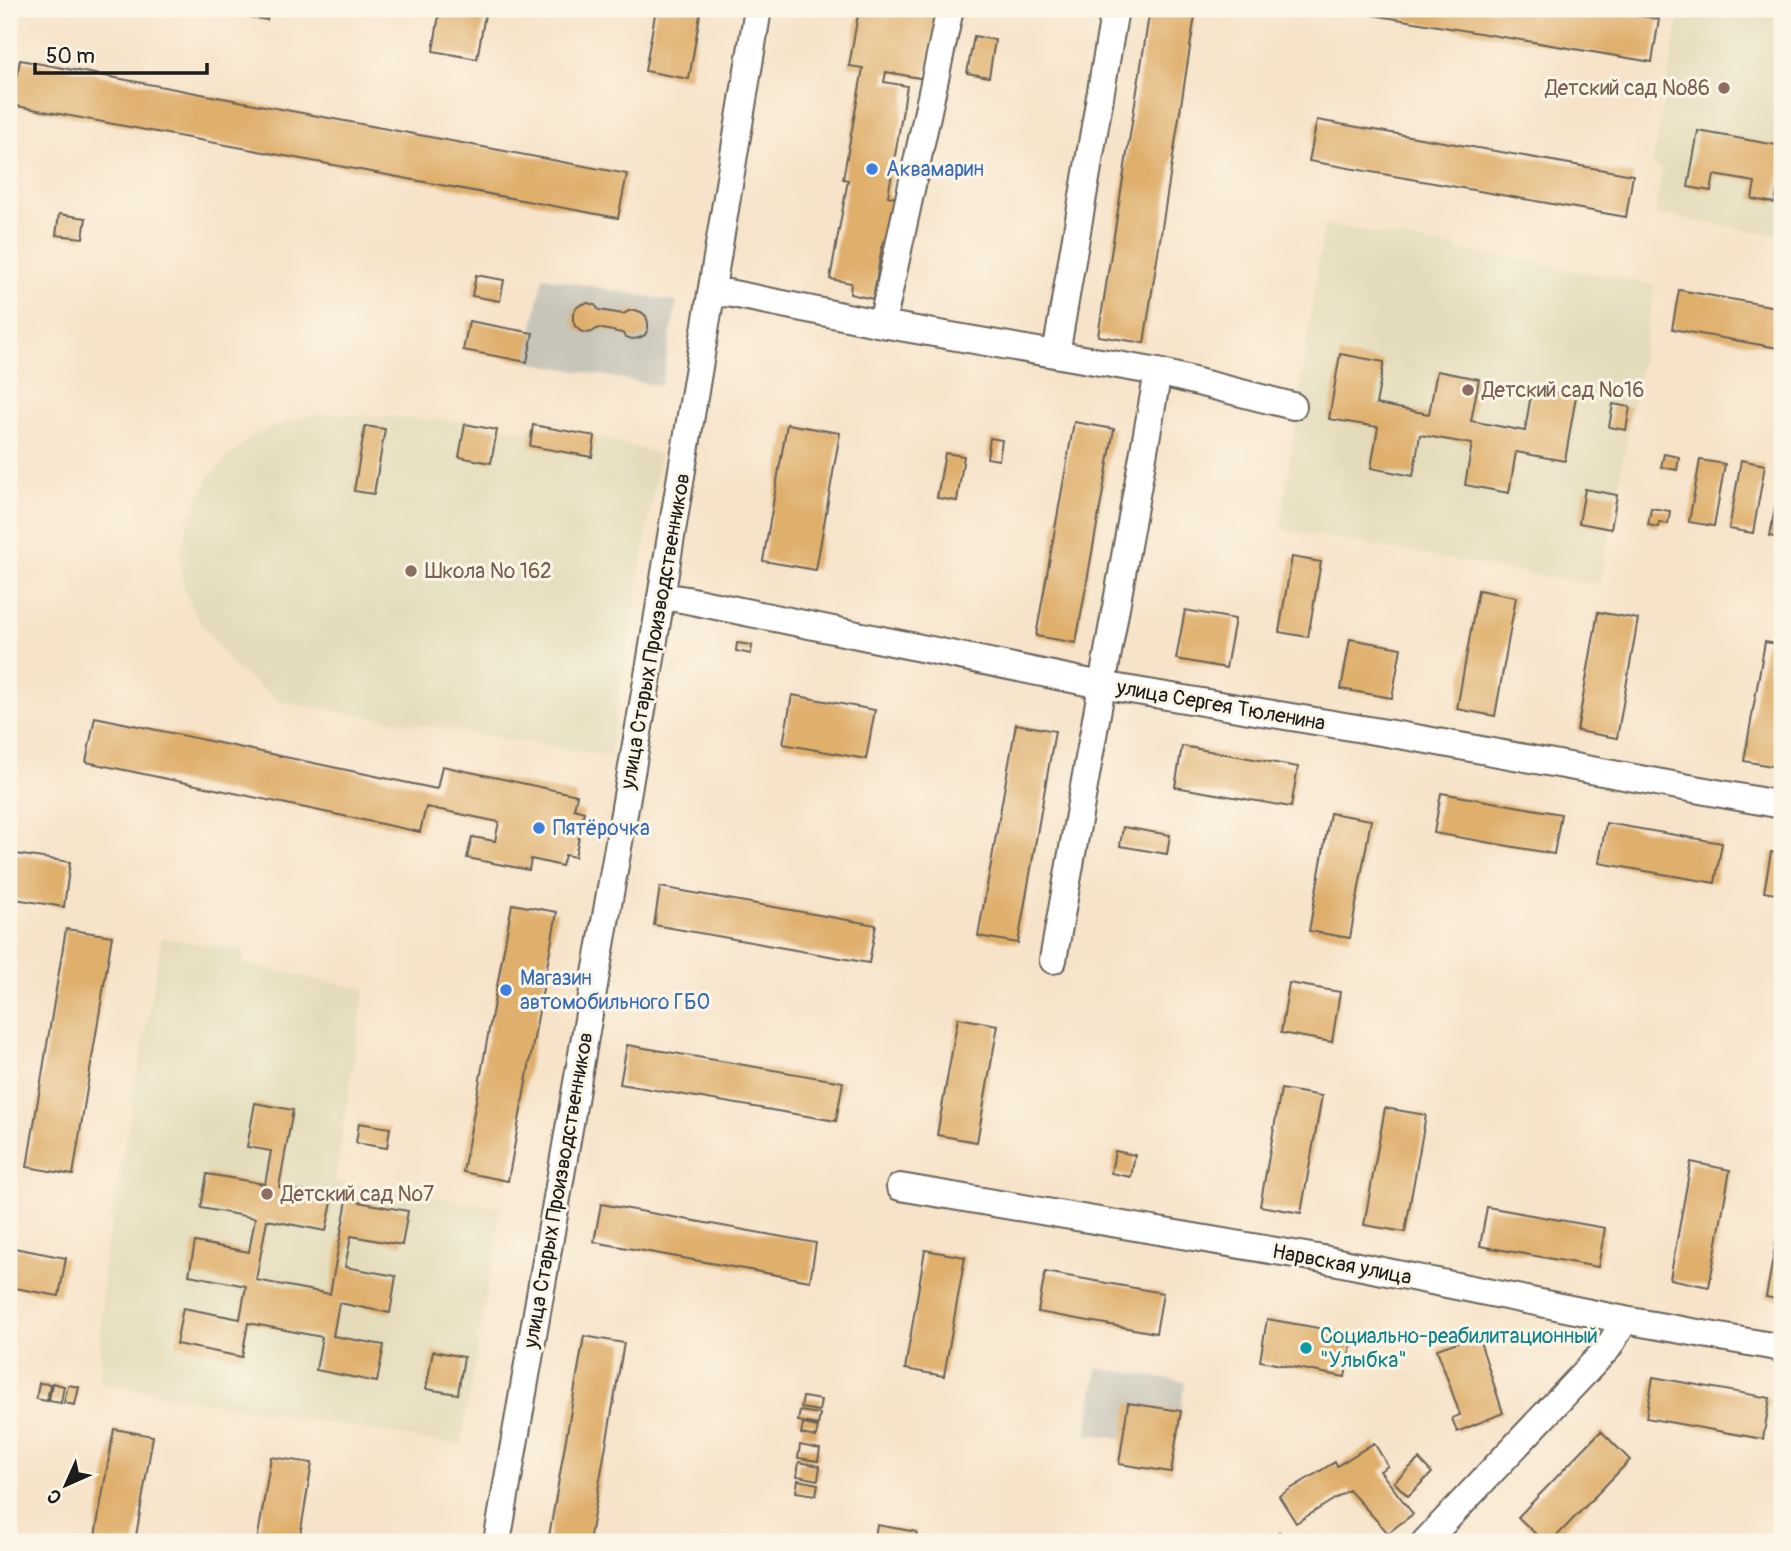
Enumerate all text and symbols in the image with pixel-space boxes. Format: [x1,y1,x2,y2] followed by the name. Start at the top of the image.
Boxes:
[35,32,206,76] scale bar
[46,43,95,70] text: 50 m
[1544,75,1710,102] place label: Детский сад №86
[1716,80,1732,96] marker: Детский сад №86
[886,156,984,183] place label: Аквамарин
[864,161,880,177] marker: Аквамарин
[1481,377,1644,404] place label: Детский сад №16
[1460,382,1476,398] marker: Детский сад №16
[614,471,697,792] street label: улица Старых Производственников
[425,558,552,585] place label: Школа № 162
[403,563,419,579] marker: Школа № 162
[1113,674,1327,737] street label: улица Сергея Тюленина
[553,815,650,842] place label: Пятёрочка
[531,820,547,836] marker: Пятёрочка
[520,965,710,1016] place label: Магазин автомобильного ГБО
[498,982,514,998] marker: Магазин автомобильного ГБО
[517,1030,600,1351] street label: улица Старых Производственников
[280,1181,434,1208] place label: Детский сад №7
[259,1186,275,1202] marker: Детский сад №7
[1270,1238,1414,1291] street label: Нарвская улица
[1320,1323,1598,1374] place label: Социально-реабилитационный "Улыбка"
[1298,1340,1314,1356] marker: Социально-реабилитационный "Улыбка"
[32,1450,102,1520] north arrow
[42,1483,67,1509] text: С

